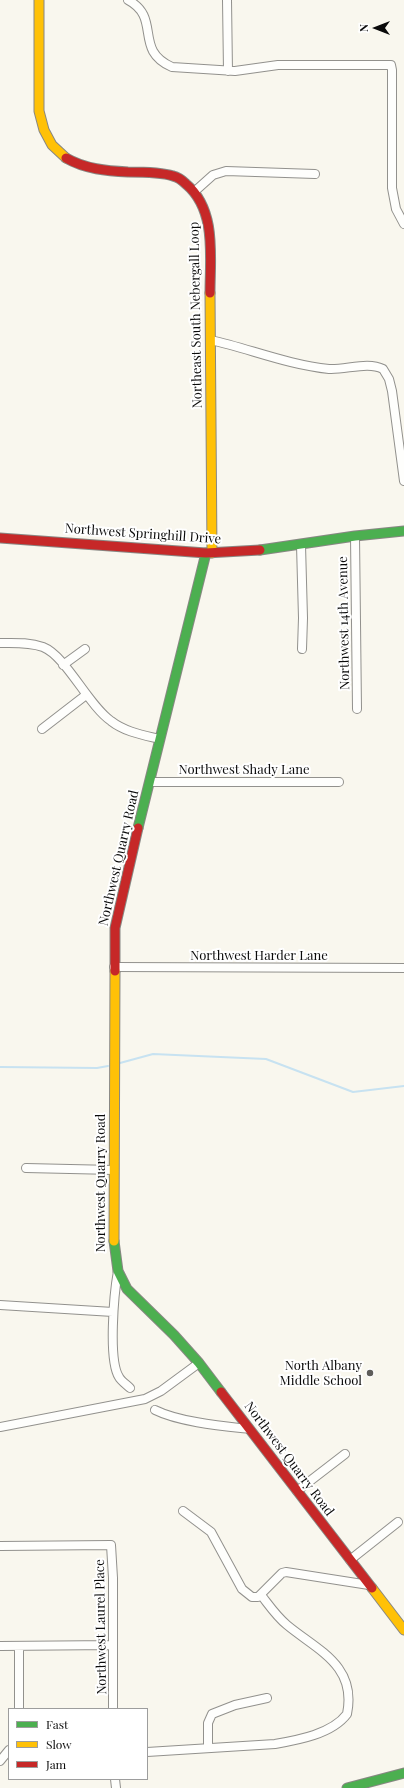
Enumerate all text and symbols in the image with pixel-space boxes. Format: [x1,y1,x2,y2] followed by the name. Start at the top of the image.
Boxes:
[356,8,396,48] north arrow
[356,24,371,32] text: N
[187,222,205,408] street label: Northeast South Nebergall Loop
[64,521,222,547] street label: Northwest Springhill Drive
[335,556,353,690] street label: Northwest 14th Avenue
[178,762,310,778] street label: Northwest Shady Lane
[96,789,142,927] street label: Northwest Quarry Road
[190,948,328,964] street label: Northwest Harder Lane
[93,1114,109,1252] street label: Northwest Quarry Road
[280,1358,362,1389] place label: North Albany Middle School
[365,1368,375,1378] marker: North Albany Middle School
[241,1399,337,1519] street label: Northwest Quarry Road
[92,1559,110,1695] street label: Northwest Laurel Place
[8,1708,148,1780] legend
[46,1716,68,1732] text: Fast
[46,1736,72,1752] text: Slow
[46,1756,66,1772] text: Jam

